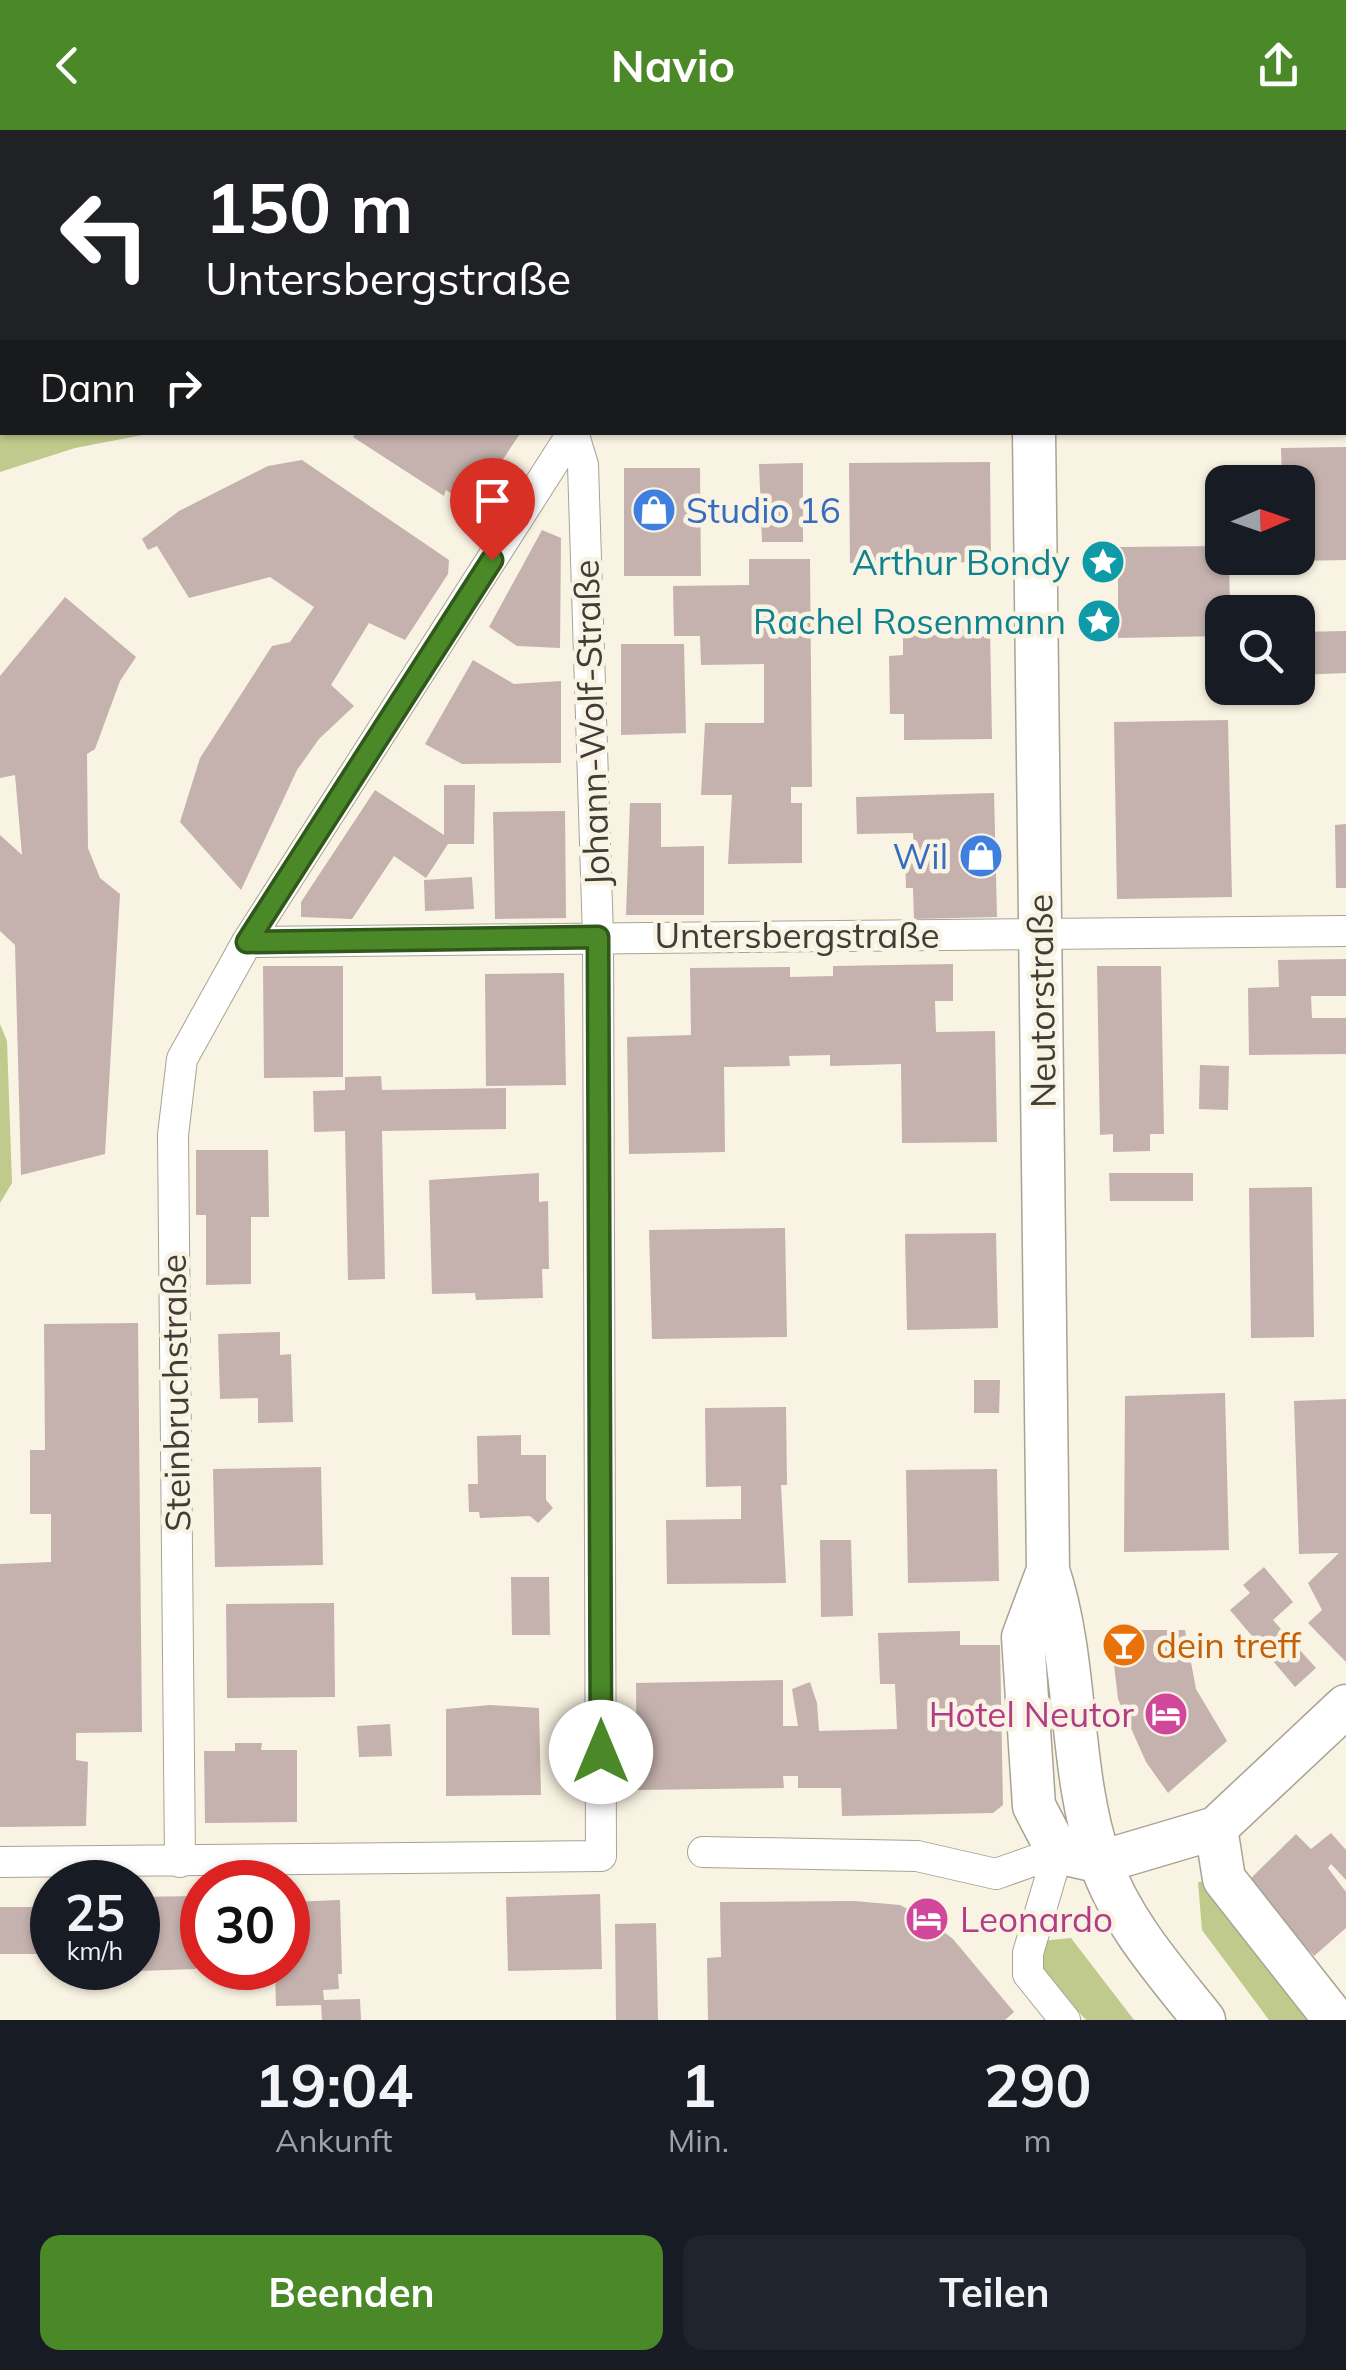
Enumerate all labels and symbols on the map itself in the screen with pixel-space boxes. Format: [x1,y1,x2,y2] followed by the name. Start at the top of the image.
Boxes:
[450,458,535,561] pin
[1205,465,1315,575] north arrow
[631,487,677,533] shop icon: Studio 16
[686,488,841,532] place label: Studio 16
[1080,539,1126,585] place icon: Arthur Bondy
[852,540,1070,584] place label: Arthur Bondy
[563,559,619,887] street label: Johann-Wolf-Straße
[1076,598,1122,644] place icon: Rachel Rosenmann
[753,599,1066,643] place label: Rachel Rosenmann
[958,833,1004,879] shop icon: Wil
[892,834,948,878] place label: Wil
[1017,894,1065,1108] street label: Neutorstraße
[655,913,939,957] street label: Untersbergstraße
[151,1254,199,1532] street label: Steinbruchstraße
[1101,1622,1147,1668] bar icon: dein treff
[1156,1623,1302,1667] place label: dein treff
[1143,1691,1189,1737] hotel icon: Hotel Neutor
[929,1692,1134,1736] place label: Hotel Neutor
[549,1700,653,1804] position arrow
[180,1860,310,1990] speed limit sign: 30
[904,1896,950,1942] hotel icon: Leonardo
[960,1897,1113,1941] place label: Leonardo

